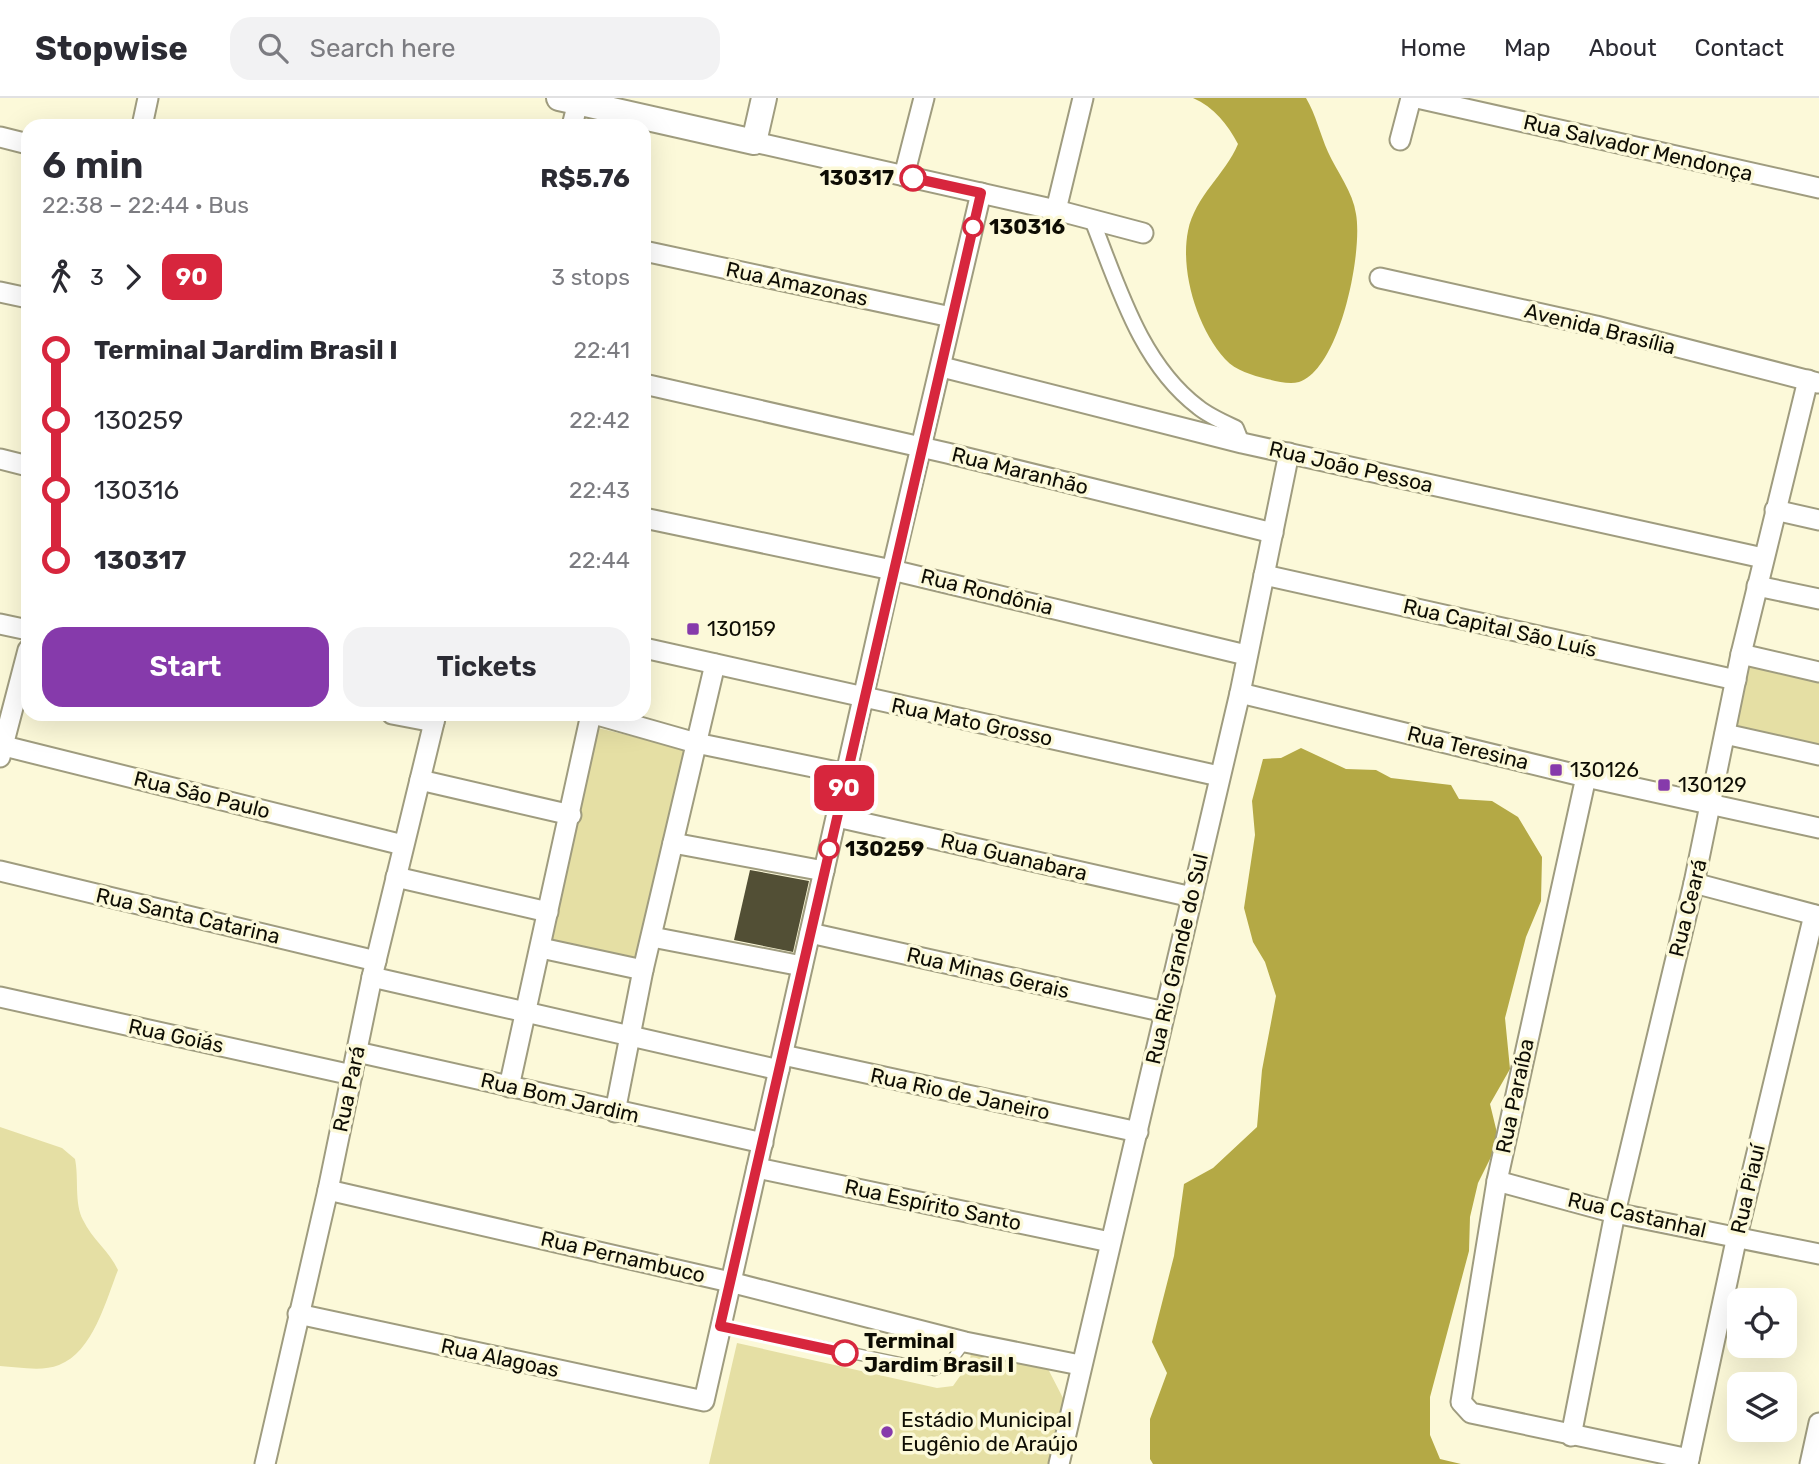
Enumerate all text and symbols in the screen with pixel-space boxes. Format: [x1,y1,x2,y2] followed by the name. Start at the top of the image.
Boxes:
[230,17,720,80] search box
[35,29,188,68] text: Stopwise
[254,29,292,67] icon: search
[310,33,456,64] text: Search here
[1400,34,1466,62] text: Home
[1504,34,1551,62] text: Map
[1589,34,1657,62] text: About
[1695,34,1784,62] text: Contact
[1521,109,1755,186] street label: Rua Salvador Mendonça
[42,142,144,188] text: 6 min
[540,163,630,194] text: R$5.76
[819,165,894,190] place label: 130317
[900,165,926,191] marker: 130317
[42,191,249,219] text: 22:38 – 22:44 · Bus
[989,214,1066,239] place label: 130316
[963,217,983,237] marker: 130316
[724,256,870,311] street label: Rua Amazonas
[42,258,80,296] icon: walk
[114,258,152,296] icon: forward
[90,263,104,291] text: 3
[176,263,208,291] text: 90
[551,263,630,291] text: 3 stops
[1522,298,1678,359] street label: Avenida Brasília
[94,335,398,366] text: Terminal Jardim Brasil I
[573,336,630,364] text: 22:41
[94,405,183,436] text: 130259
[569,406,630,434] text: 22:42
[1267,435,1436,498] street label: Rua João Pessoa
[949,441,1091,500] street label: Rua Maranhão
[94,475,179,506] text: 130316
[569,476,630,504] text: 22:43
[94,545,186,576] text: 130317
[569,546,630,574] text: 22:44
[918,563,1056,620] street label: Rua Rondônia
[1401,593,1599,662] street label: Rua Capital São Luís
[707,616,776,641] place label: 130159
[685,621,701,637] marker: 130159
[42,627,329,707] button: Start
[343,627,630,707] button: Tickets
[889,692,1055,751] street label: Rua Mato Grosso
[1405,720,1531,775] street label: Rua Teresina
[1570,757,1639,782] place label: 130126
[1548,762,1564,778] marker: 130126
[131,765,273,824] street label: Rua São Paulo
[812,765,876,811] line badge: 90
[1678,772,1747,797] place label: 130129
[828,774,860,802] text: 90
[1656,777,1672,793] marker: 130129
[938,828,1090,886] street label: Rua Guanabara
[845,836,924,861] place label: 130259
[819,839,839,859] marker: 130259
[1140,851,1213,1067] street label: Rua Rio Grande do Sul
[1663,856,1712,959] street label: Rua Ceará
[94,882,283,949] street label: Rua Santa Catarina
[904,942,1072,1003] street label: Rua Minas Gerais
[126,1013,226,1058] street label: Rua Goiás
[1490,1036,1539,1156] street label: Rua Paraíba
[327,1044,370,1134] street label: Rua Pará
[868,1062,1052,1125] street label: Rua Rio de Janeiro
[478,1067,642,1128] street label: Rua Bom Jardim
[1725,1141,1770,1236] street label: Rua Piauí
[842,1174,1024,1235] street label: Rua Espírito Santo
[1565,1186,1709,1243] street label: Rua Castanhal
[538,1225,708,1288] street label: Rua Pernambuco
[1727,1288,1797,1442] map controls
[1727,1288,1797,1358] button: locate
[864,1328,1014,1377] place label: Terminal Jardim Brasil I
[439,1333,562,1382] street label: Rua Alagoas
[832,1340,858,1366] marker: Terminal Jardim Brasil I
[1727,1372,1797,1442] button: layers
[901,1407,1078,1456] place label: Estádio Municipal Eugênio de Araújo
[879,1424,895,1440] marker: Estádio Municipal Eugênio de Araújo

